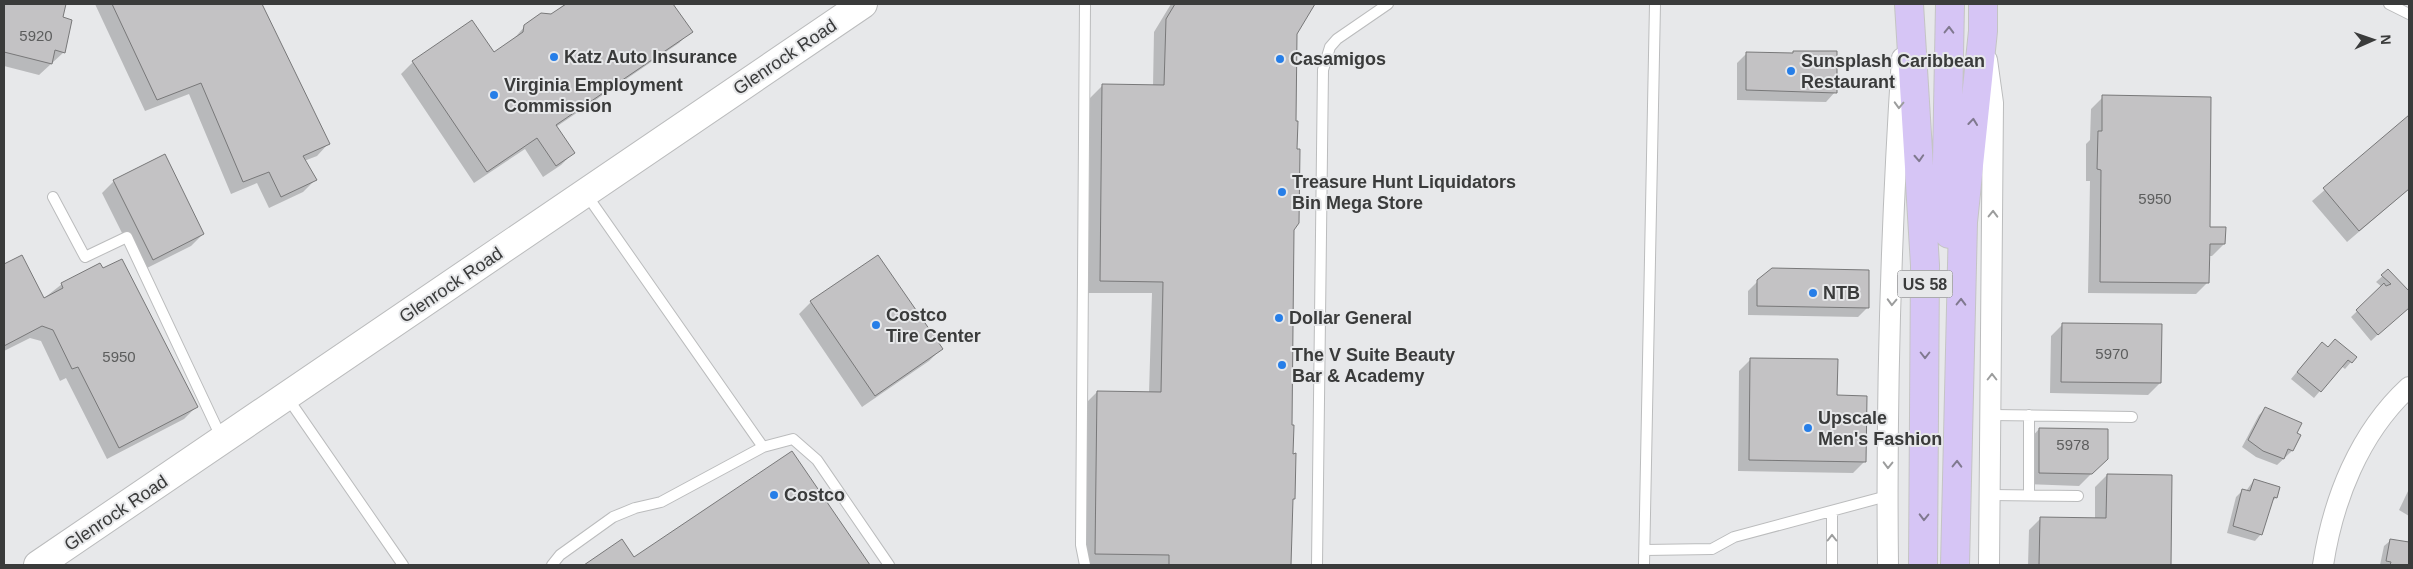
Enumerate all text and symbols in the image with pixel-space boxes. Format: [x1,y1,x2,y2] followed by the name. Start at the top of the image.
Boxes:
[730,15,840,99] street label: Glenrock Road
[2348,15,2398,65] north arrow
[1944,26,1954,34] one-way arrow
[19,27,53,44] house number: 5920
[2378,34,2394,45] text: N
[564,47,737,67] place label: Katz Auto Insurance
[1290,49,1386,69] place label: Casamigos
[548,51,560,63] marker: Katz Auto Insurance
[1801,51,1985,92] place label: Sunsplash Caribbean Restaurant
[1274,53,1286,65] marker: Casamigos
[1785,65,1797,77] marker: Sunsplash Caribbean Restaurant
[504,75,683,116] place label: Virginia Employment Commission
[488,89,500,101] marker: Virginia Employment Commission
[1894,102,1904,109] one-way arrow
[1967,118,1978,126] one-way arrow
[1913,154,1924,162] one-way arrow
[1292,172,1516,213] place label: Treasure Hunt Liquidators Bin Mega Store
[1276,186,1288,198] marker: Treasure Hunt Liquidators Bin Mega Store
[2138,190,2172,207] house number: 5950
[1988,210,1998,218] one-way arrow
[396,243,506,327] street label: Glenrock Road
[1898,270,1952,298] road number: US 58
[1823,283,1860,303] place label: NTB
[1807,287,1819,299] marker: NTB
[1956,297,1966,305] one-way arrow
[1887,298,1897,306] one-way arrow
[886,305,981,346] place label: Costco Tire Center
[1289,308,1412,328] place label: Dollar General
[1273,312,1285,324] marker: Dollar General
[870,319,882,331] marker: Costco Tire Center
[1292,345,1455,386] place label: The V Suite Beauty Bar & Academy
[2095,345,2129,362] house number: 5970
[102,348,136,365] house number: 5950
[1920,352,1930,359] one-way arrow
[1276,359,1288,371] marker: The V Suite Beauty Bar & Academy
[1987,372,1997,380] one-way arrow
[1818,408,1942,449] place label: Upscale Men's Fashion
[1802,422,1814,434] marker: Upscale Men's Fashion
[2056,436,2090,453] house number: 5978
[1952,460,1962,468] one-way arrow
[1882,461,1893,469] one-way arrow
[61,471,171,555] street label: Glenrock Road
[784,485,845,505] place label: Costco
[768,489,780,501] marker: Costco
[1919,514,1929,522] one-way arrow
[1827,534,1837,542] one-way arrow

